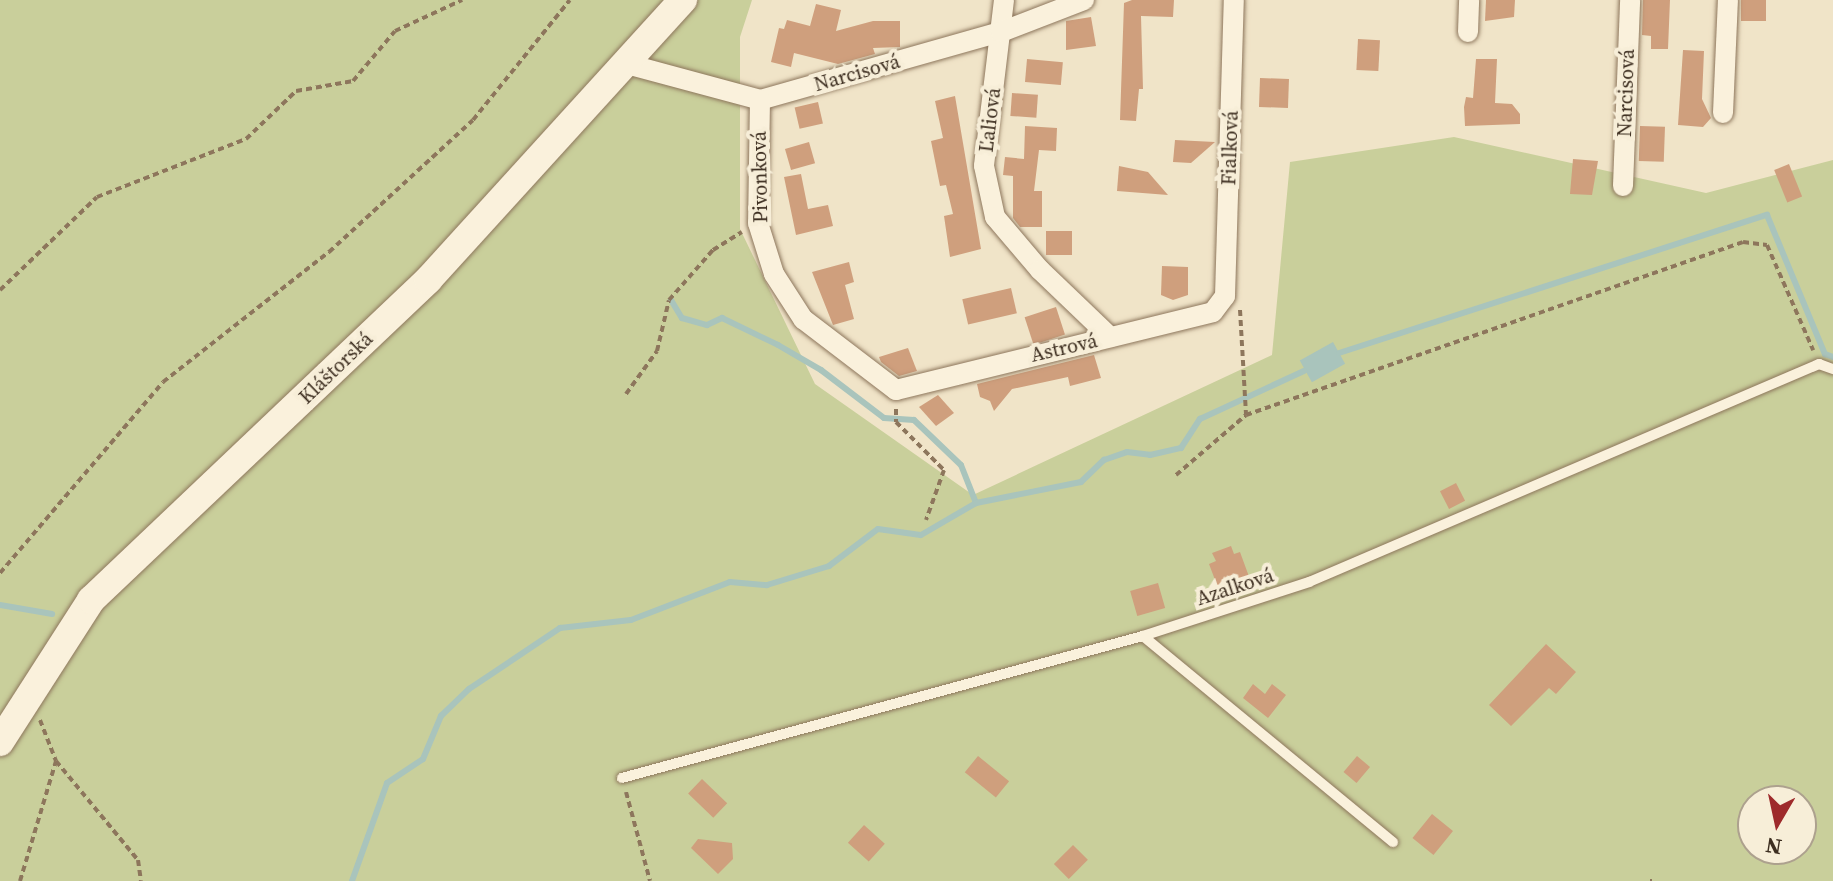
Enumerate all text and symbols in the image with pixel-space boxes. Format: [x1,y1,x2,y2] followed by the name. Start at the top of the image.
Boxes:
[811,49,903,97] street label: Narcisová
[1612,49,1640,137] street label: Narcisová
[974,86,1006,154] street label: Ľaliová
[1217,110,1243,186] street label: Fialková
[747,131,773,223] street label: Pivonková
[294,327,378,409] street label: Kláštorská
[1028,329,1100,367] street label: Astrová
[1193,563,1277,611] street label: Azalková
[1737,785,1817,865] north arrow
[1763,831,1784,863] text: N

